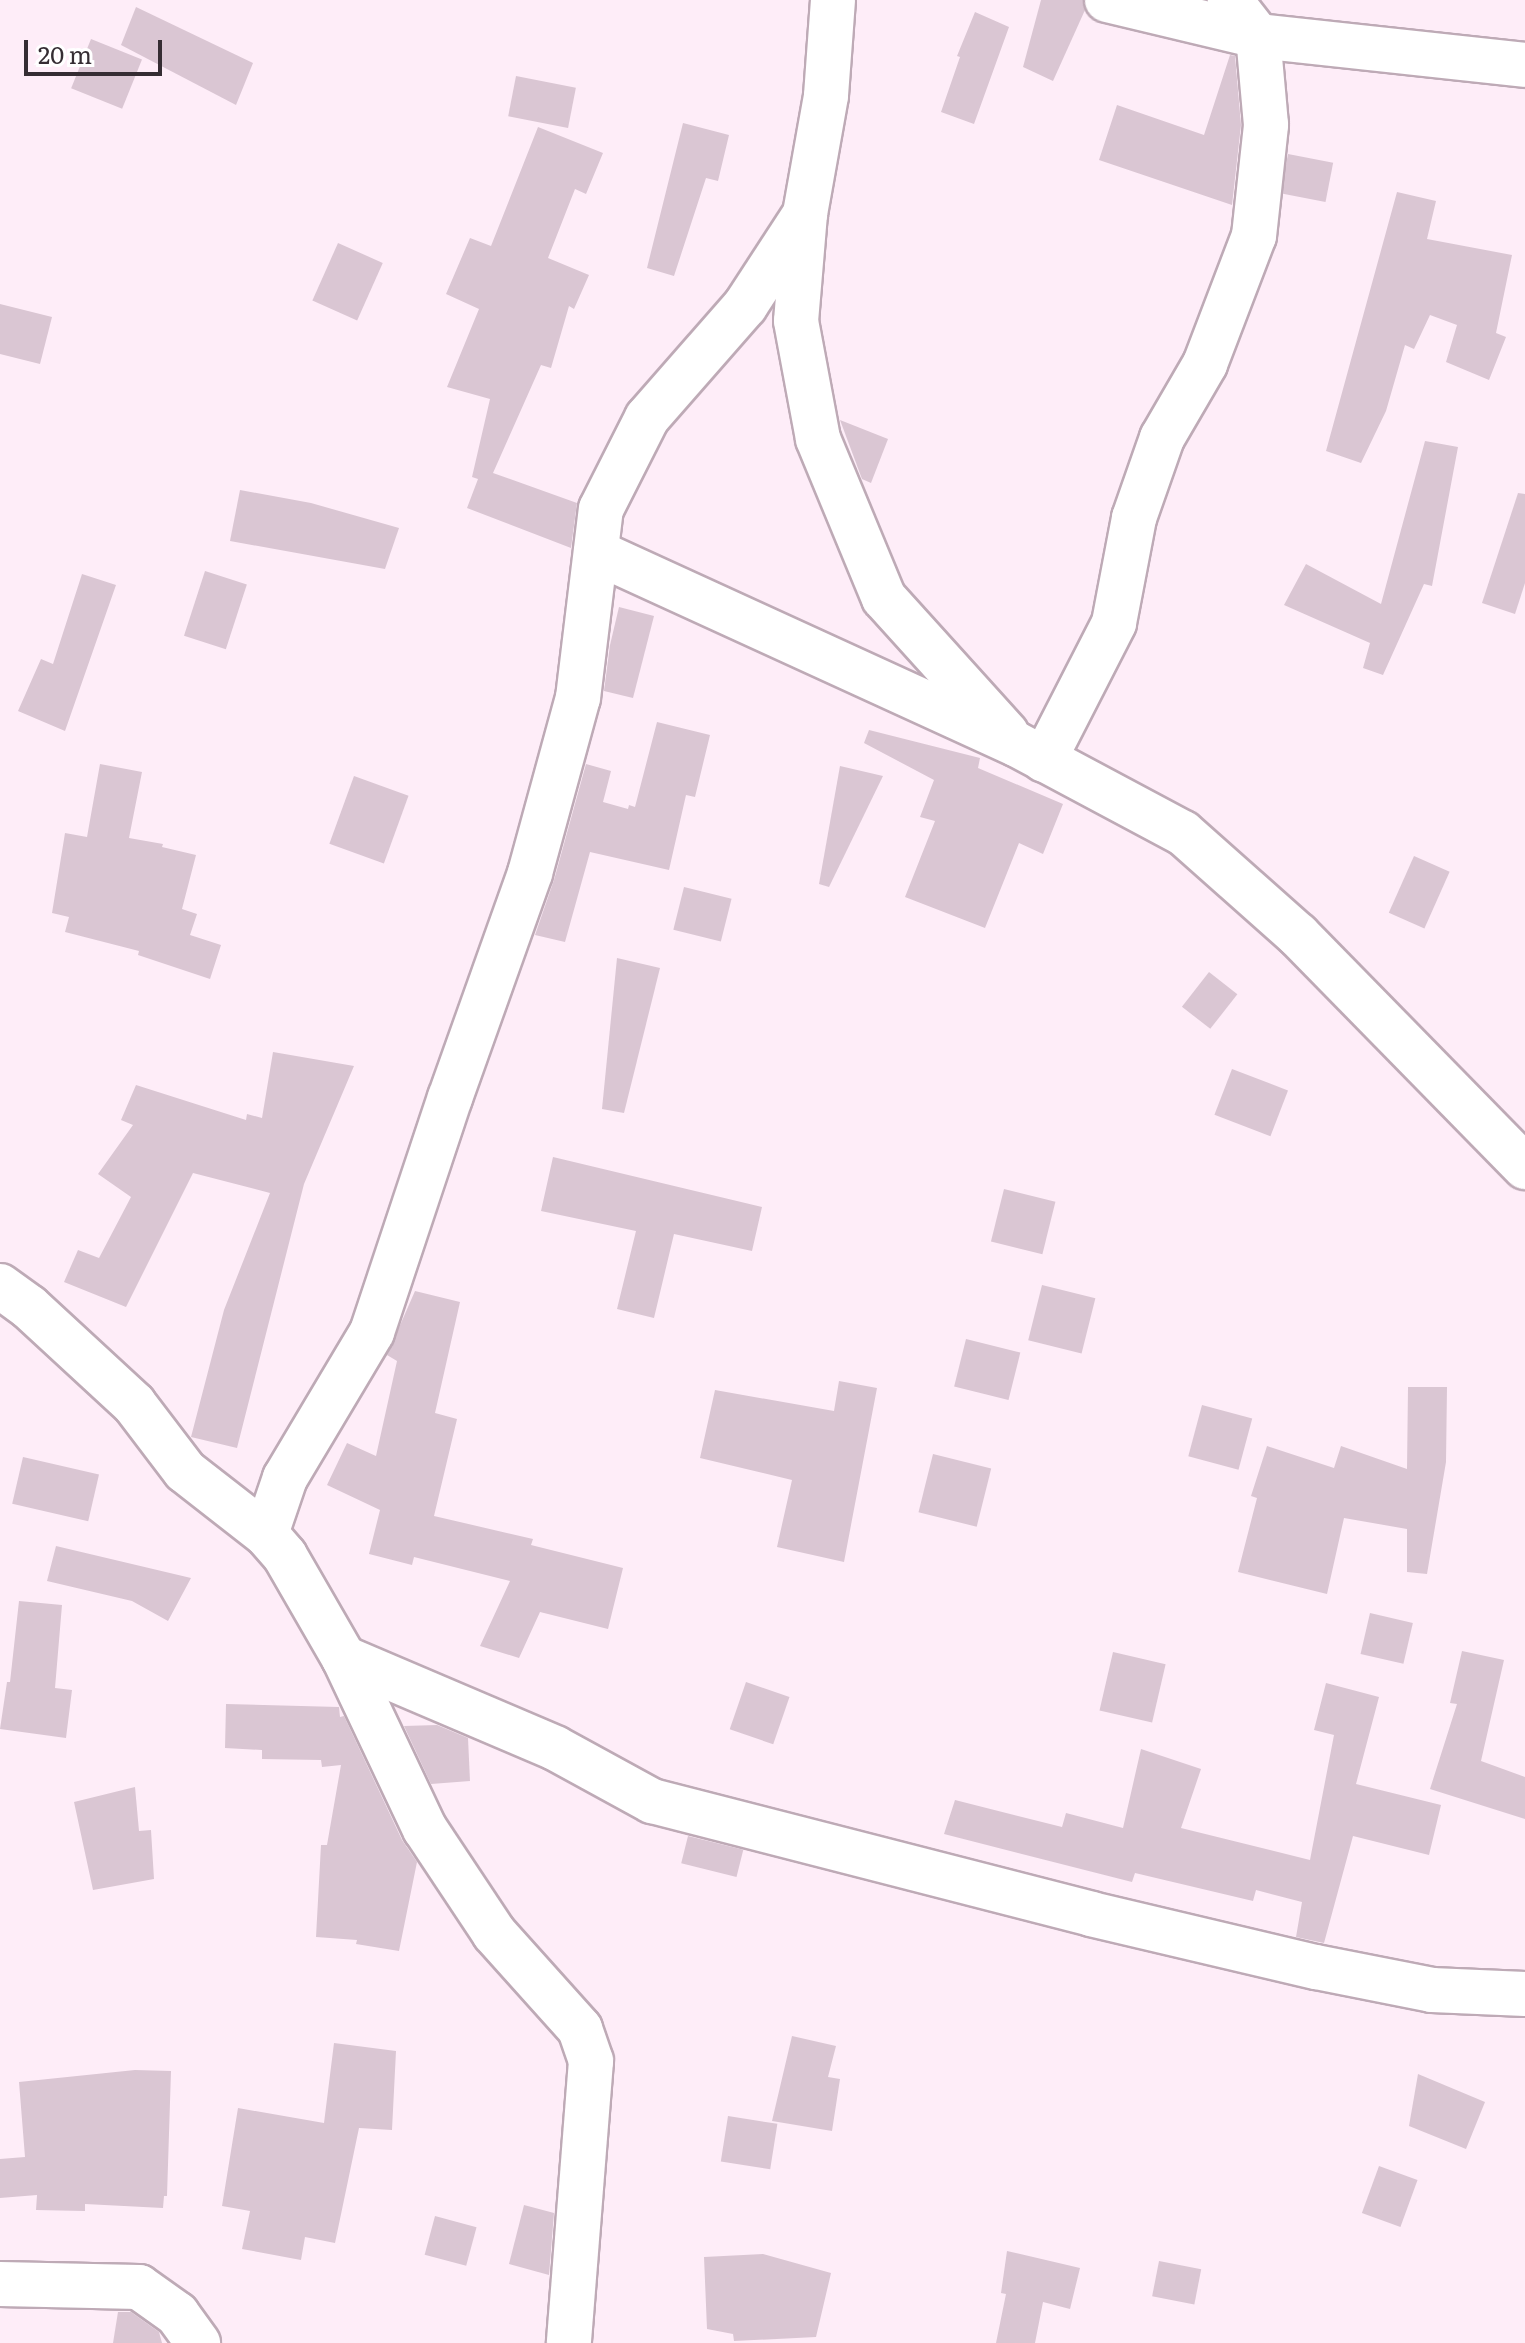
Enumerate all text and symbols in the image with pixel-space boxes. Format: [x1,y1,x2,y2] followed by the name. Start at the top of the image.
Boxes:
[28,24,166,74] scale bar
[38,36,92,71] text: 20 m

